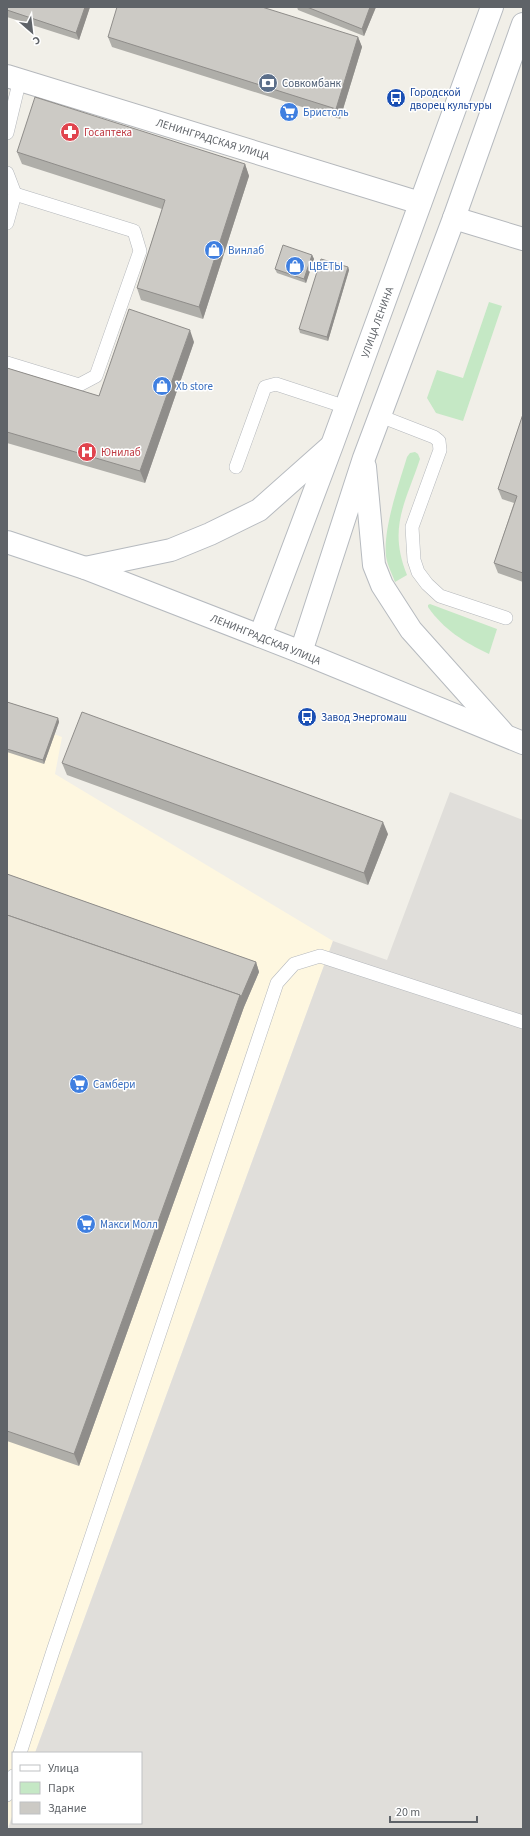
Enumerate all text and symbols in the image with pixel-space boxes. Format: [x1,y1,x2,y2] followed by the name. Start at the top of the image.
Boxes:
[12,12,52,52] north arrow
[30,32,43,49] text: С
[257,72,279,94] bank icon: Совкомбанк
[282,76,342,91] place label: Совкомбанк
[410,85,492,113] place label: Городской дворец культуры
[385,87,407,109] bus stop icon: Городской дворец культуры
[278,101,300,123] supermarket icon: Бристоль
[303,105,349,120] place label: Бристоль
[154,115,271,164] street label: ЛЕНИНГРАДСКАЯ УЛИЦА
[59,121,81,143] pharmacy icon: Госаптека
[84,125,132,140] place label: Госаптека
[203,239,225,261] shop icon: Винлаб
[228,243,264,258] place label: Винлаб
[284,255,306,277] shop icon: ЦВЕТЫ
[309,259,343,274] place label: ЦВЕТЫ
[358,285,397,360] street label: УЛИЦА ЛЕНИНА
[151,375,173,397] shop icon: Xb store
[176,379,214,394] place label: Xb store
[76,441,98,463] hospital icon: Юнилаб
[101,445,141,460] place label: Юнилаб
[208,610,323,668] street label: ЛЕНИНГРАДСКАЯ УЛИЦА
[296,706,318,728] bus stop icon: Завод Энергомаш
[321,710,407,725] place label: Завод Энергомаш
[68,1073,90,1095] supermarket icon: Самбери
[93,1077,136,1092] place label: Самбери
[75,1213,97,1235] supermarket icon: Макси Молл
[100,1217,158,1232] place label: Макси Молл
[12,1752,142,1824] legend
[48,1760,79,1777] text: Улица
[48,1780,74,1797] text: Парк
[390,1798,477,1824] scale bar
[48,1800,87,1817] text: Здание
[396,1804,420,1821] text: 20 m

